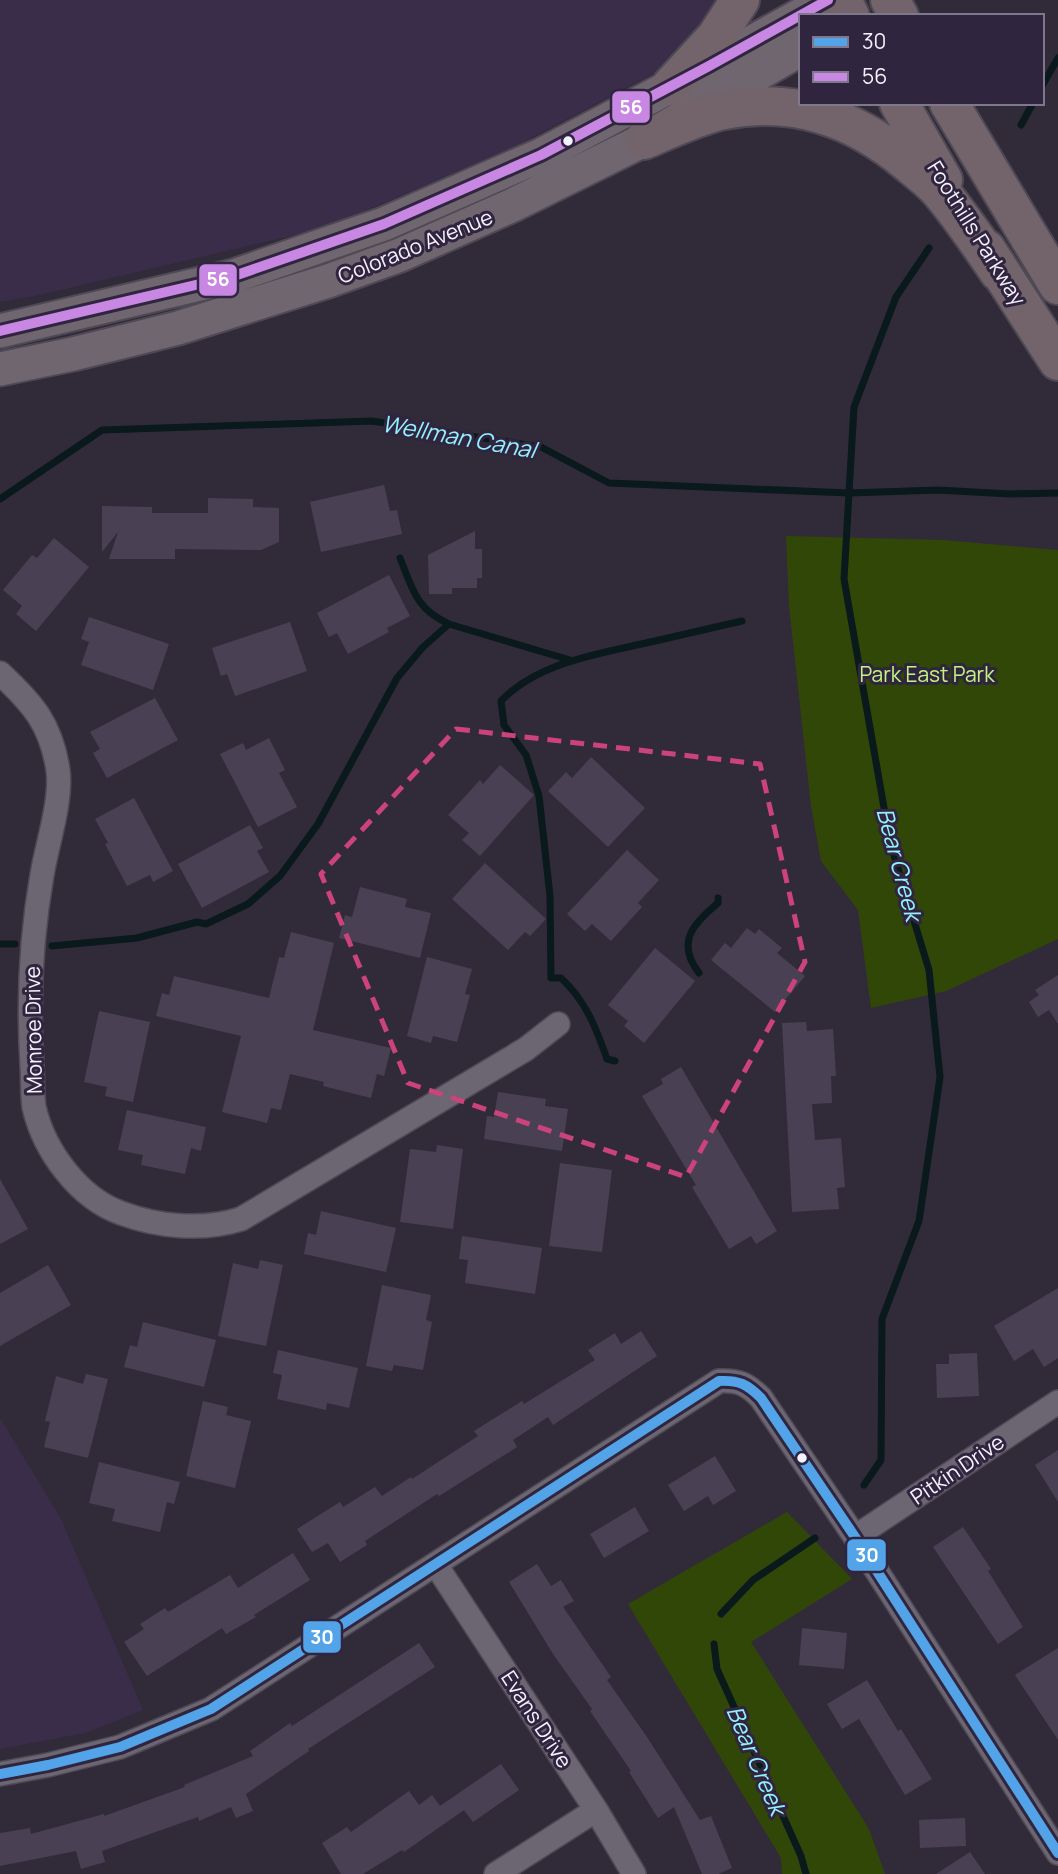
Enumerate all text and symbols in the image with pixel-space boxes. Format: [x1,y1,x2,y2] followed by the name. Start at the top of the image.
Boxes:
[799,14,1044,105] legend
[862,27,886,55] text: 30
[862,62,887,90] text: 56
[611,90,651,124] line badge: 56
[620,94,642,120] text: 56
[561,134,575,148] unlabelled marker
[921,155,1033,311] street label: Foothills Parkway
[333,202,497,290] street label: Colorado Avenue
[198,263,238,297] line badge: 56
[207,266,229,292] text: 56
[379,407,541,466] water label: Wellman Canal
[859,660,995,688] park label: Park East Park
[870,804,931,928] water label: Bear Creek
[18,966,48,1094] street label: Monroe Drive
[905,1427,1009,1511] street label: Pitkin Drive
[795,1451,809,1465] unlabelled marker
[846,1538,887,1572] line badge: 30
[855,1542,879,1568] text: 30
[302,1620,342,1654] line badge: 30
[310,1624,334,1650] text: 30
[495,1665,579,1773] street label: Evans Drive
[720,1700,796,1823] water label: Bear Creek

